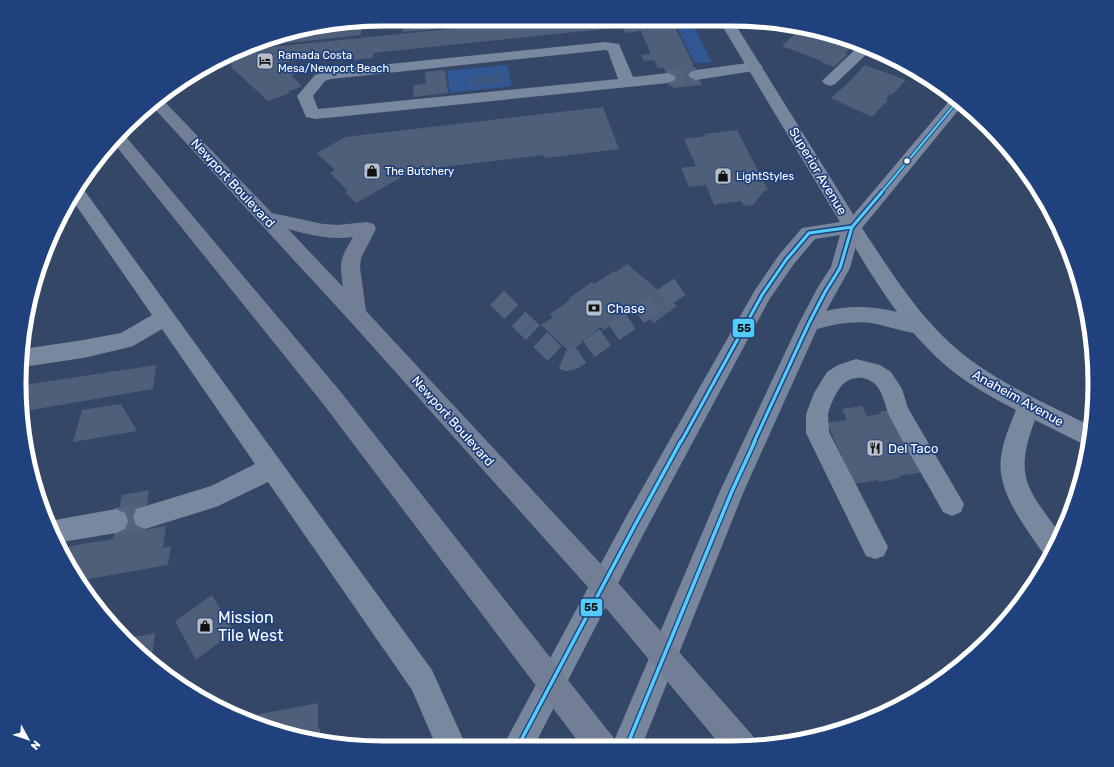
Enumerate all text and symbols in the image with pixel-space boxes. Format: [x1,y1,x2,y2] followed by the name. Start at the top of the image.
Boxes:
[278,49,389,75] place label: Ramada Costa Mesa/Newport Beach
[255,51,275,71] hotel icon: Ramada Costa Mesa/Newport Beach
[786,124,850,218] street label: Superior Avenue
[188,136,278,230] street label: Newport Boulevard
[902,156,912,166] unlabelled marker
[362,161,382,181] shop icon: The Butchery
[385,165,454,178] place label: The Butchery
[713,166,733,186] shop icon: LightStyles
[736,170,794,183] place label: LightStyles
[584,298,604,318] bank icon: Chase
[607,301,645,316] place label: Chase
[732,318,755,338] line badge: 55
[737,322,751,335] text: 55
[970,367,1066,429] street label: Anaheim Avenue
[409,373,497,469] street label: Newport Boulevard
[865,438,885,458] restaurant icon: Del Taco
[888,441,938,456] place label: Del Taco
[580,598,603,617] line badge: 55
[584,601,598,614] text: 55
[218,608,283,645] place label: Mission Tile West
[195,616,215,636] shop icon: Mission Tile West
[8,719,48,759] north arrow
[28,738,43,752] text: N

